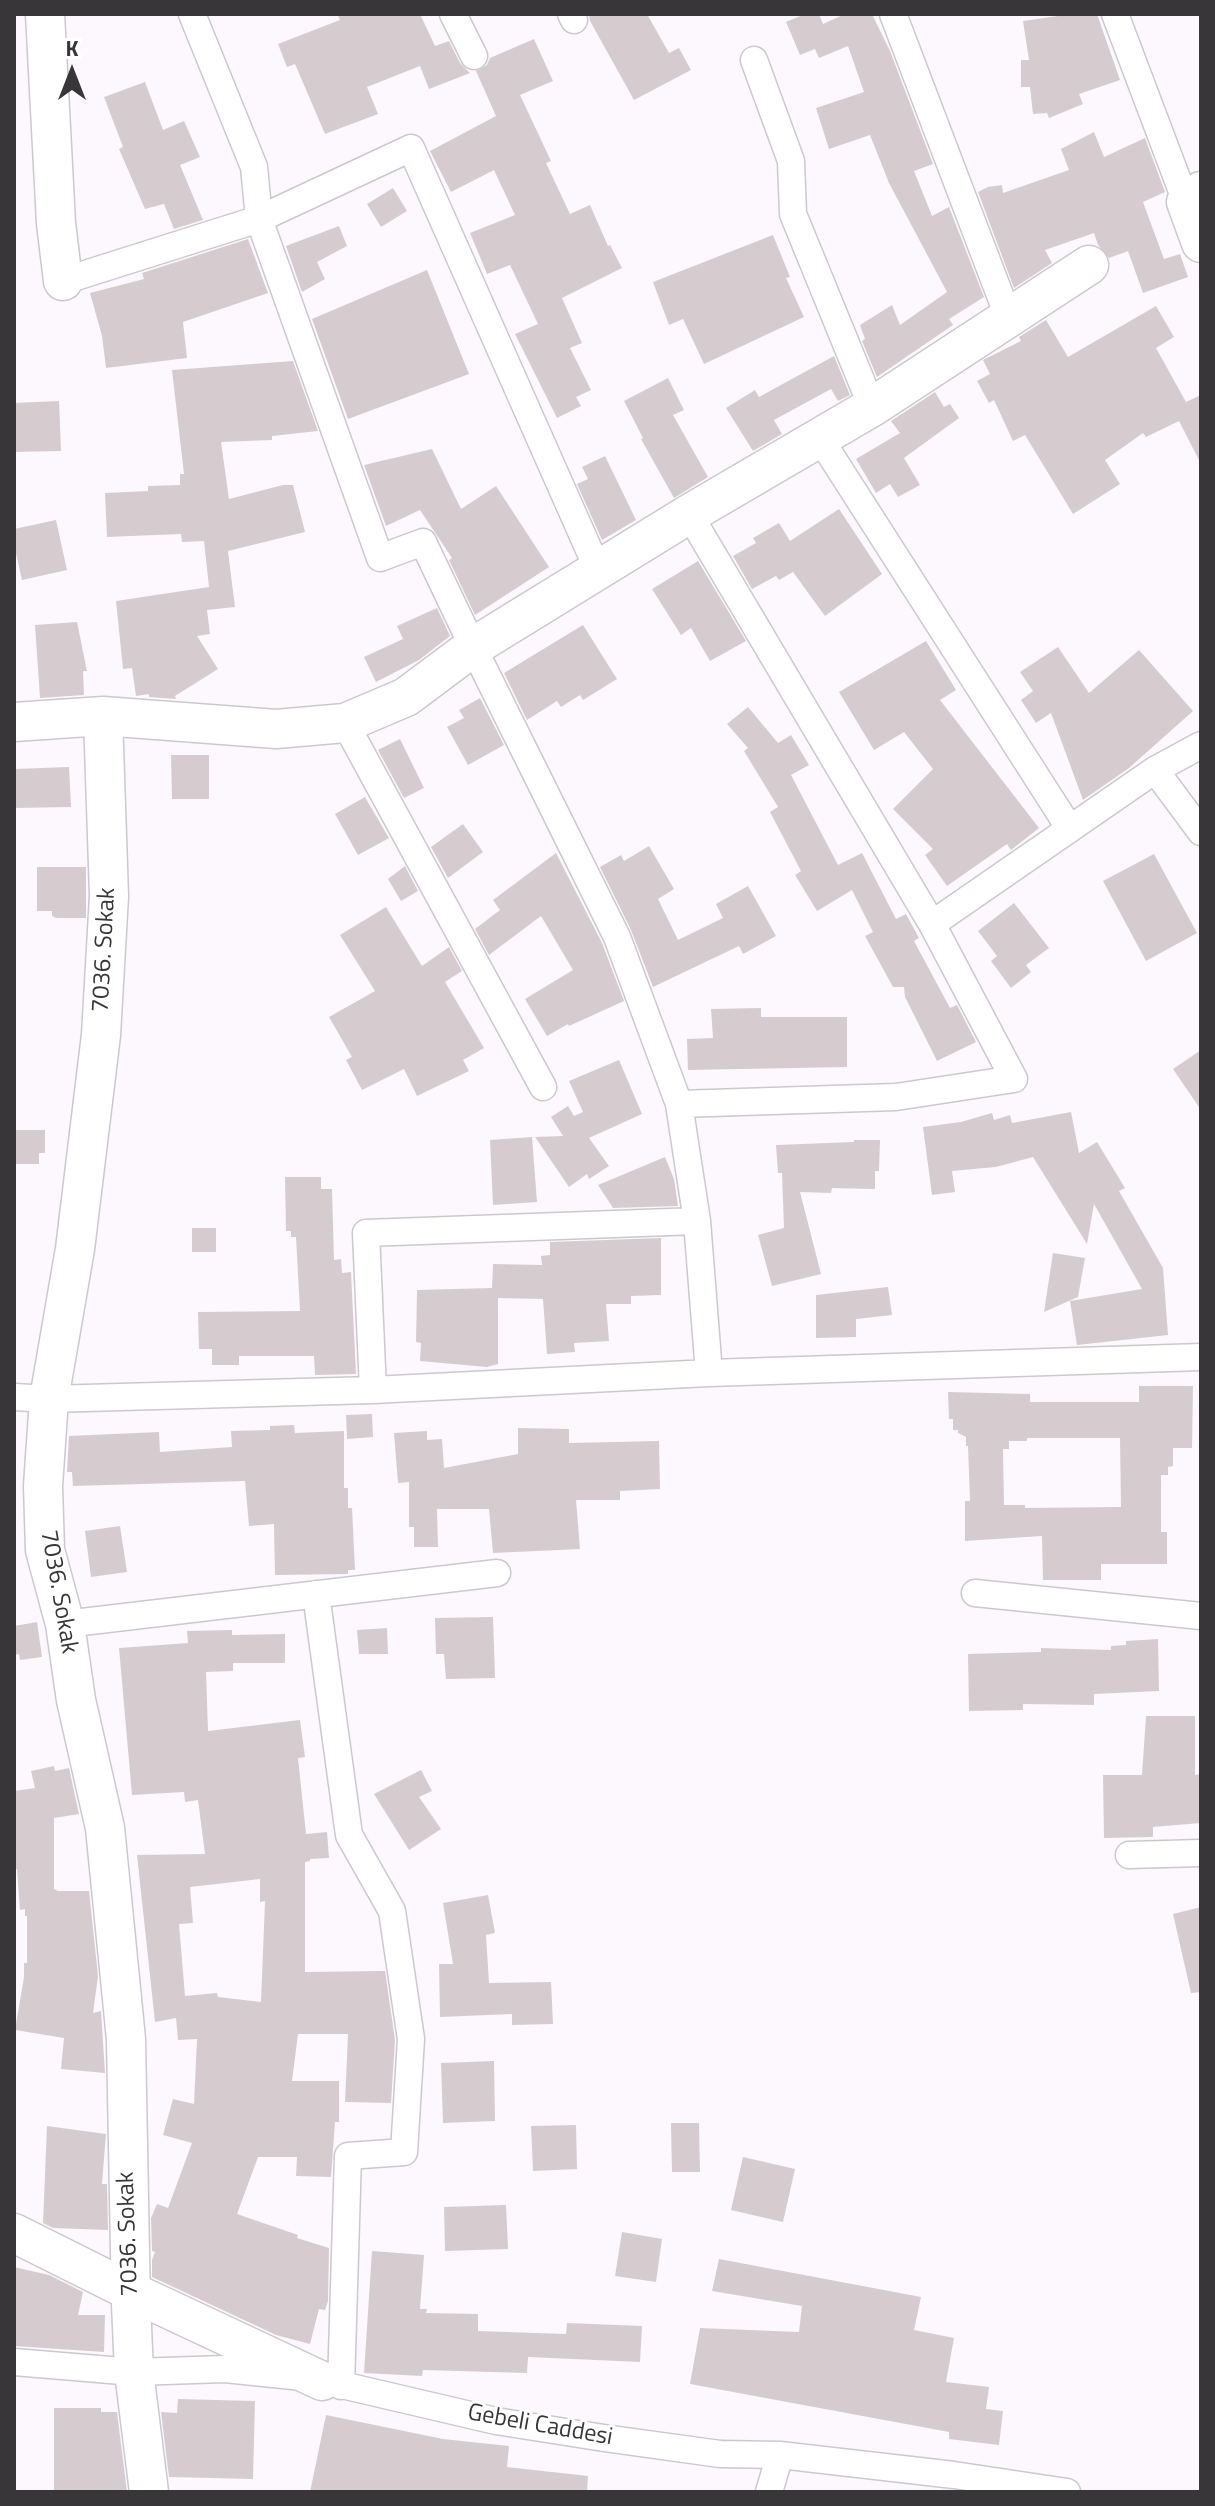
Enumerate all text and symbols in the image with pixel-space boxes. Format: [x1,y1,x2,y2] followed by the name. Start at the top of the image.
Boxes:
[65,31,79,65] text: K
[32,32,112,112] north arrow
[87,887,123,1013] street label: 7036. Sokak
[33,1528,83,1656] street label: 7036. Sokak
[112,2171,146,2297] street label: 7036. Sokak
[465,2399,615,2453] street label: Gebeli Caddesi

